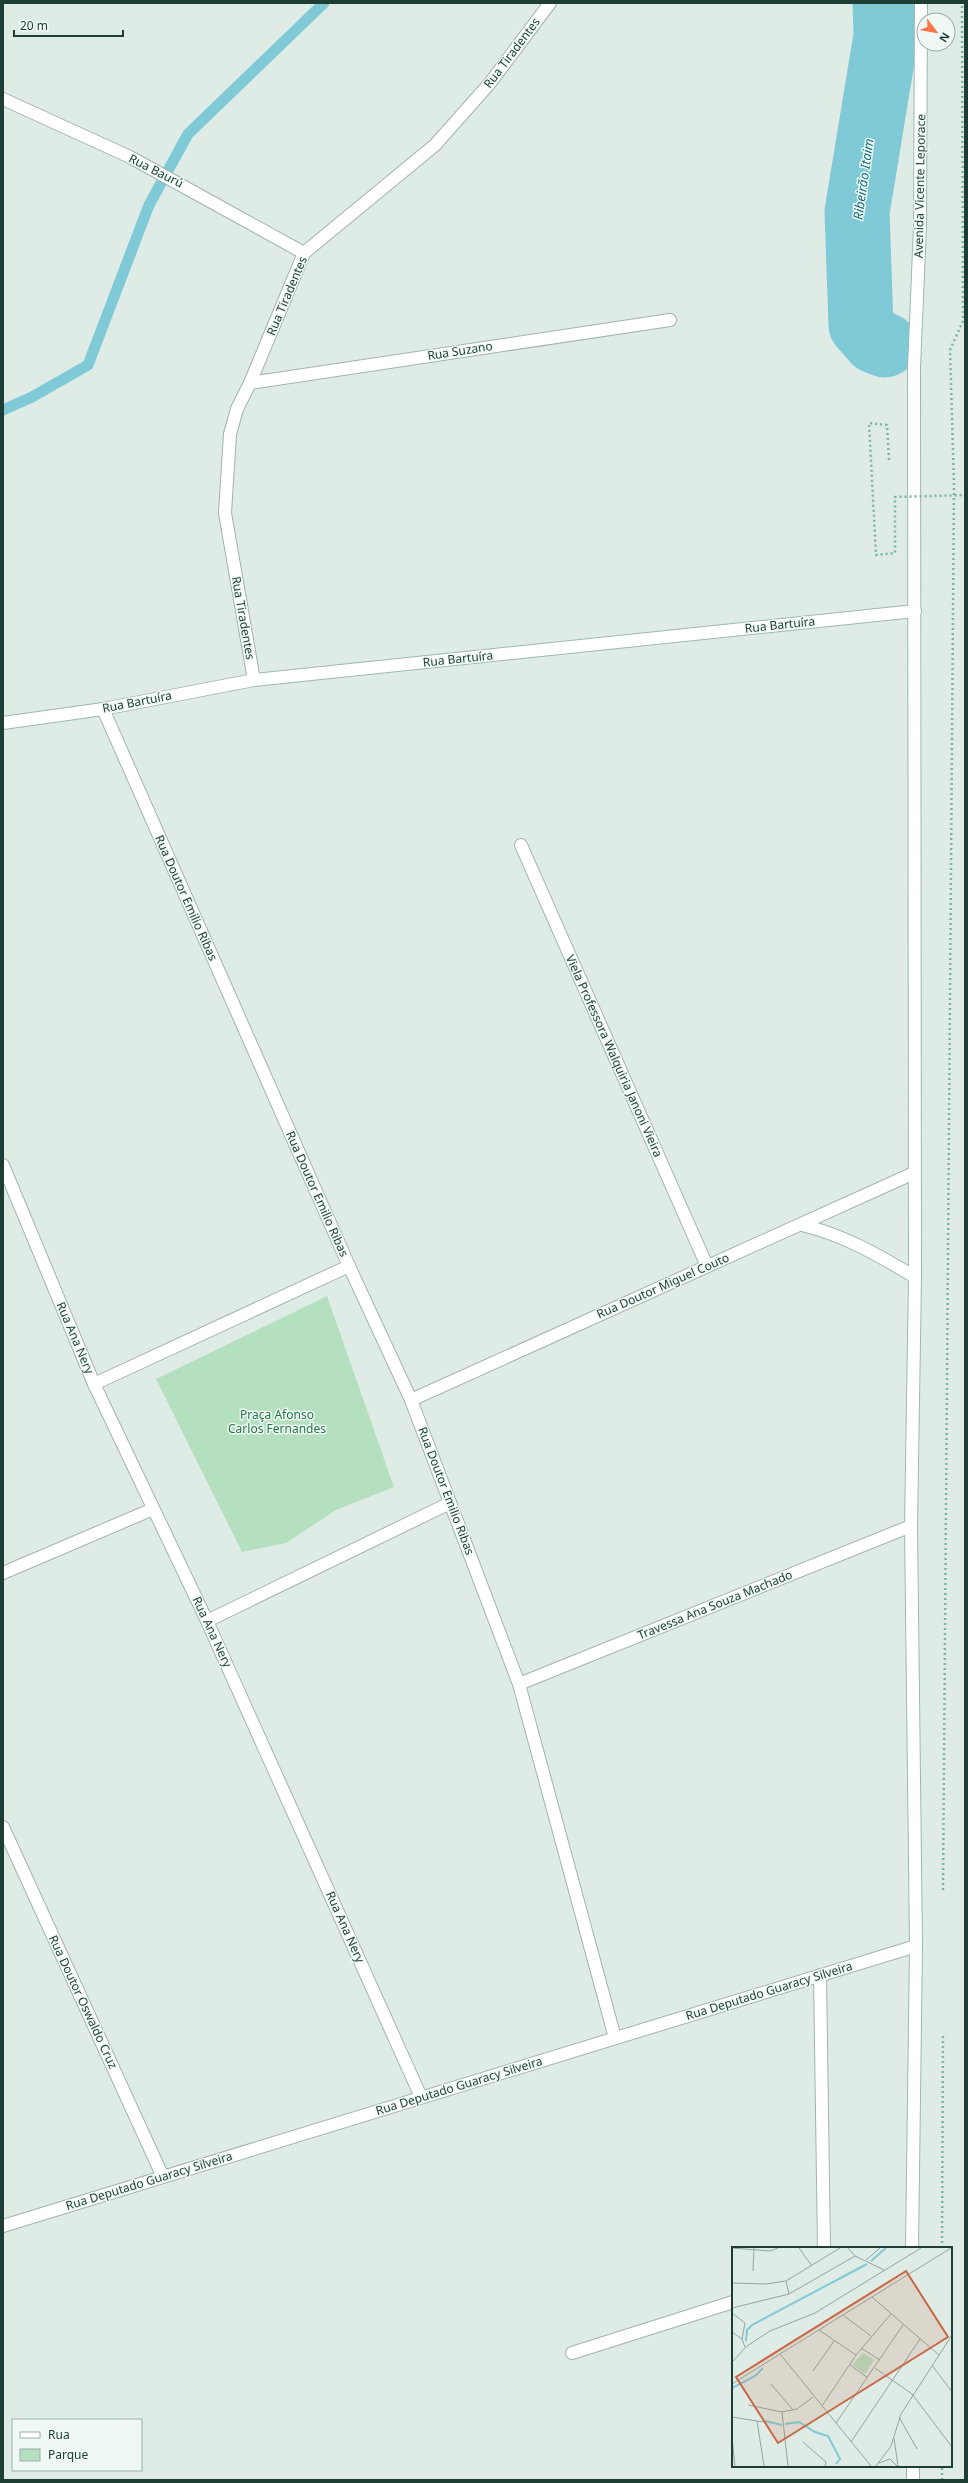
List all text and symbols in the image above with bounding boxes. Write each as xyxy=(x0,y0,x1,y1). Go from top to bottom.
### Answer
scale bar xyxy=(14,12,123,38)
north arrow xyxy=(916,12,956,52)
street label: Rua Tiradentes xyxy=(479,14,544,92)
text: 20 m xyxy=(20,17,48,34)
text: N xyxy=(936,30,954,45)
street label: Avenida Vicente Leporace xyxy=(910,113,929,258)
water label: Ribeirão Itaim xyxy=(848,137,878,221)
street label: Rua Baurú xyxy=(126,150,186,192)
street label: Rua Tiradentes xyxy=(262,253,311,338)
street label: Rua Suzano xyxy=(426,337,494,364)
street label: Rua Tiradentes xyxy=(228,575,259,661)
street label: Rua Bartuíra xyxy=(744,612,816,637)
street label: Rua Bartuíra xyxy=(422,646,494,671)
street label: Rua Bartuíra xyxy=(101,686,173,717)
street label: Rua Doutor Emilio Ribas xyxy=(151,832,222,964)
street label: Viela Professora Walquiria Janoni Vieira xyxy=(562,952,667,1160)
street label: Rua Doutor Emilio Ribas xyxy=(282,1128,353,1260)
street label: Rua Doutor Miguel Couto xyxy=(594,1249,732,1322)
street label: Rua Ana Nery xyxy=(53,1299,99,1377)
park label: Praça Afonso Carlos Fernandes xyxy=(228,1406,326,1437)
street label: Rua Doutor Emilio Ribas xyxy=(414,1424,479,1557)
street label: Travessa Ana Souza Machado xyxy=(635,1566,795,1643)
street label: Rua Ana Nery xyxy=(189,1593,237,1671)
street label: Rua Ana Nery xyxy=(322,1888,369,1966)
street label: Rua Doutor Oswaldo Cruz xyxy=(45,1932,122,2072)
street label: Rua Deputado Guaracy Silveira xyxy=(683,1957,854,2024)
street label: Rua Deputado Guaracy Silveira xyxy=(373,2052,544,2119)
street label: Rua Deputado Guaracy Silveira xyxy=(63,2147,234,2214)
inset map xyxy=(732,2247,952,2467)
legend xyxy=(12,2419,142,2471)
text: Rua xyxy=(48,2426,70,2443)
text: Parque xyxy=(48,2446,89,2463)

